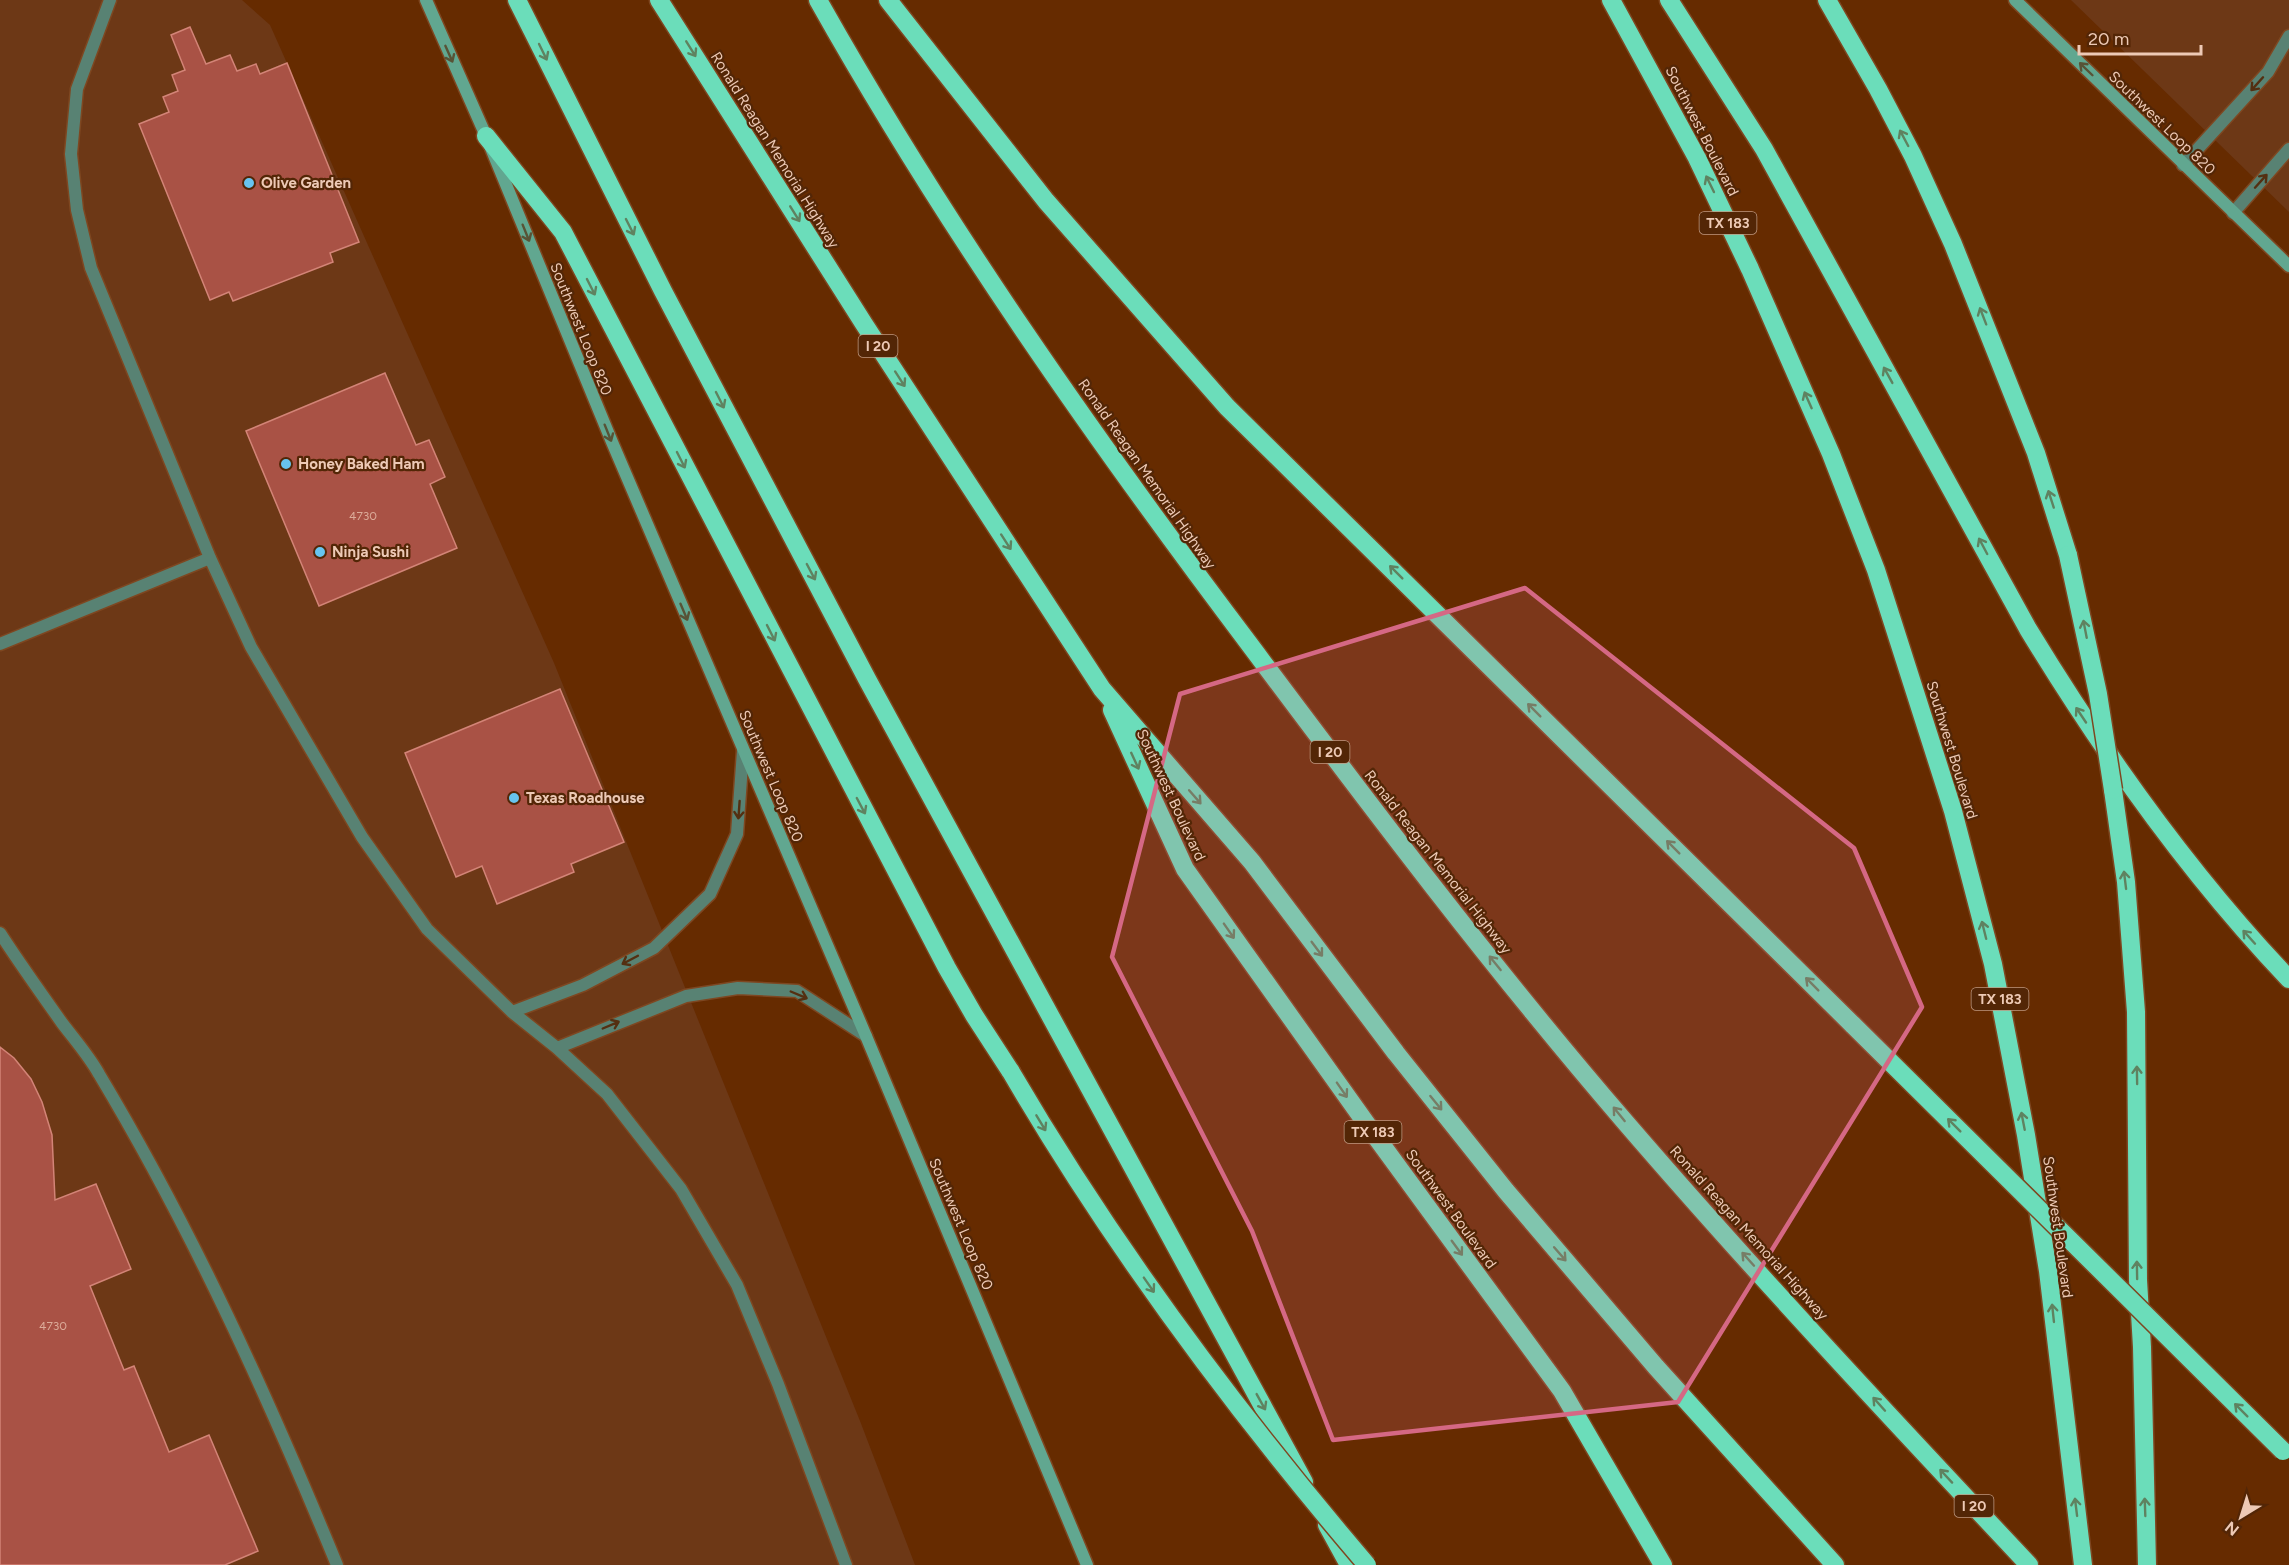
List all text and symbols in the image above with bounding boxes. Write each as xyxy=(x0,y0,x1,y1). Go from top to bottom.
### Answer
scale bar xyxy=(2079,18,2200,56)
text: 20 m xyxy=(2088,28,2129,50)
one-way arrow xyxy=(684,41,697,58)
one-way arrow xyxy=(537,43,549,61)
one-way arrow xyxy=(444,44,455,62)
street label: Ronald Reagan Memorial Highway xyxy=(707,49,843,252)
one-way arrow xyxy=(2078,62,2093,77)
street label: Southwest Boulevard xyxy=(1662,63,1742,199)
street label: Southwest Loop 820 xyxy=(2105,67,2219,179)
one-way arrow xyxy=(2250,77,2264,92)
one-way arrow xyxy=(1898,130,1910,147)
place label: Olive Garden xyxy=(261,174,351,192)
one-way arrow xyxy=(2254,174,2268,189)
marker: Olive Garden xyxy=(242,176,256,190)
one-way arrow xyxy=(1703,176,1715,194)
one-way arrow xyxy=(789,205,801,222)
road number: TX 183 xyxy=(1700,212,1756,234)
one-way arrow xyxy=(625,217,637,235)
one-way arrow xyxy=(521,223,532,242)
street label: Southwest Loop 820 xyxy=(546,260,616,398)
one-way arrow xyxy=(585,278,597,295)
one-way arrow xyxy=(1977,307,1988,326)
road number: I 20 xyxy=(858,335,898,357)
one-way arrow xyxy=(1882,367,1893,385)
one-way arrow xyxy=(893,370,906,387)
street label: Ronald Reagan Memorial Highway xyxy=(1074,375,1220,573)
one-way arrow xyxy=(714,391,726,408)
one-way arrow xyxy=(1802,391,1813,410)
one-way arrow xyxy=(603,423,614,441)
one-way arrow xyxy=(675,451,687,468)
place label: Honey Baked Ham xyxy=(298,455,425,473)
marker: Honey Baked Ham xyxy=(279,457,293,471)
one-way arrow xyxy=(2045,490,2056,509)
house number: 4730 xyxy=(349,509,377,523)
one-way arrow xyxy=(1000,533,1012,550)
one-way arrow xyxy=(1977,537,1988,555)
place label: Ninja Sushi xyxy=(332,543,409,561)
marker: Ninja Sushi xyxy=(313,545,327,559)
one-way arrow xyxy=(805,563,817,580)
one-way arrow xyxy=(1388,565,1403,580)
one-way arrow xyxy=(679,602,690,621)
one-way arrow xyxy=(2079,620,2090,639)
one-way arrow xyxy=(765,624,777,641)
street label: Southwest Boulevard xyxy=(1922,679,1982,821)
one-way arrow xyxy=(1527,702,1542,717)
one-way arrow xyxy=(2074,706,2087,723)
street label: Southwest Loop 820 xyxy=(735,707,807,845)
street label: Southwest Boulevard xyxy=(1133,726,1209,864)
road number: I 20 xyxy=(1310,741,1350,763)
one-way arrow xyxy=(1130,752,1142,770)
street label: Ronald Reagan Memorial Highway xyxy=(1361,767,1515,957)
place label: Texas Roadhouse xyxy=(526,789,645,807)
one-way arrow xyxy=(1188,789,1202,804)
marker: Texas Roadhouse xyxy=(507,791,521,805)
one-way arrow xyxy=(855,797,867,814)
one-way arrow xyxy=(733,799,744,819)
one-way arrow xyxy=(1666,839,1680,854)
one-way arrow xyxy=(2120,871,2131,891)
one-way arrow xyxy=(1977,920,1989,939)
one-way arrow xyxy=(1223,923,1235,939)
one-way arrow xyxy=(2242,929,2256,944)
one-way arrow xyxy=(1311,940,1323,956)
one-way arrow xyxy=(622,954,639,966)
one-way arrow xyxy=(1489,955,1502,971)
one-way arrow xyxy=(1804,977,1819,991)
road number: TX 183 xyxy=(1972,988,2028,1010)
one-way arrow xyxy=(790,990,808,1001)
one-way arrow xyxy=(602,1019,620,1030)
one-way arrow xyxy=(2131,1065,2143,1085)
one-way arrow xyxy=(1336,1081,1348,1098)
one-way arrow xyxy=(1429,1095,1442,1111)
one-way arrow xyxy=(1612,1106,1625,1122)
one-way arrow xyxy=(2017,1111,2028,1131)
one-way arrow xyxy=(1035,1114,1047,1131)
one-way arrow xyxy=(1946,1117,1961,1132)
road number: TX 183 xyxy=(1344,1121,1402,1143)
street label: Ronald Reagan Memorial Highway xyxy=(1666,1142,1832,1324)
street label: Southwest Boulevard xyxy=(1402,1146,1500,1272)
street label: Southwest Loop 820 xyxy=(925,1155,997,1293)
street label: Southwest Boulevard xyxy=(2039,1155,2077,1299)
one-way arrow xyxy=(1451,1239,1463,1255)
one-way arrow xyxy=(1553,1246,1567,1261)
one-way arrow xyxy=(1741,1252,1755,1267)
one-way arrow xyxy=(2132,1260,2143,1280)
one-way arrow xyxy=(1143,1276,1155,1293)
one-way arrow xyxy=(2047,1304,2058,1324)
house number: 4730 xyxy=(39,1319,67,1333)
one-way arrow xyxy=(1255,1393,1267,1410)
one-way arrow xyxy=(1872,1397,1886,1412)
one-way arrow xyxy=(2234,1402,2249,1417)
one-way arrow xyxy=(1939,1469,1953,1484)
north arrow xyxy=(2211,1487,2271,1547)
road number: I 20 xyxy=(1954,1495,1994,1517)
one-way arrow xyxy=(2070,1497,2081,1517)
one-way arrow xyxy=(2140,1497,2151,1517)
text: N xyxy=(2221,1517,2243,1540)

